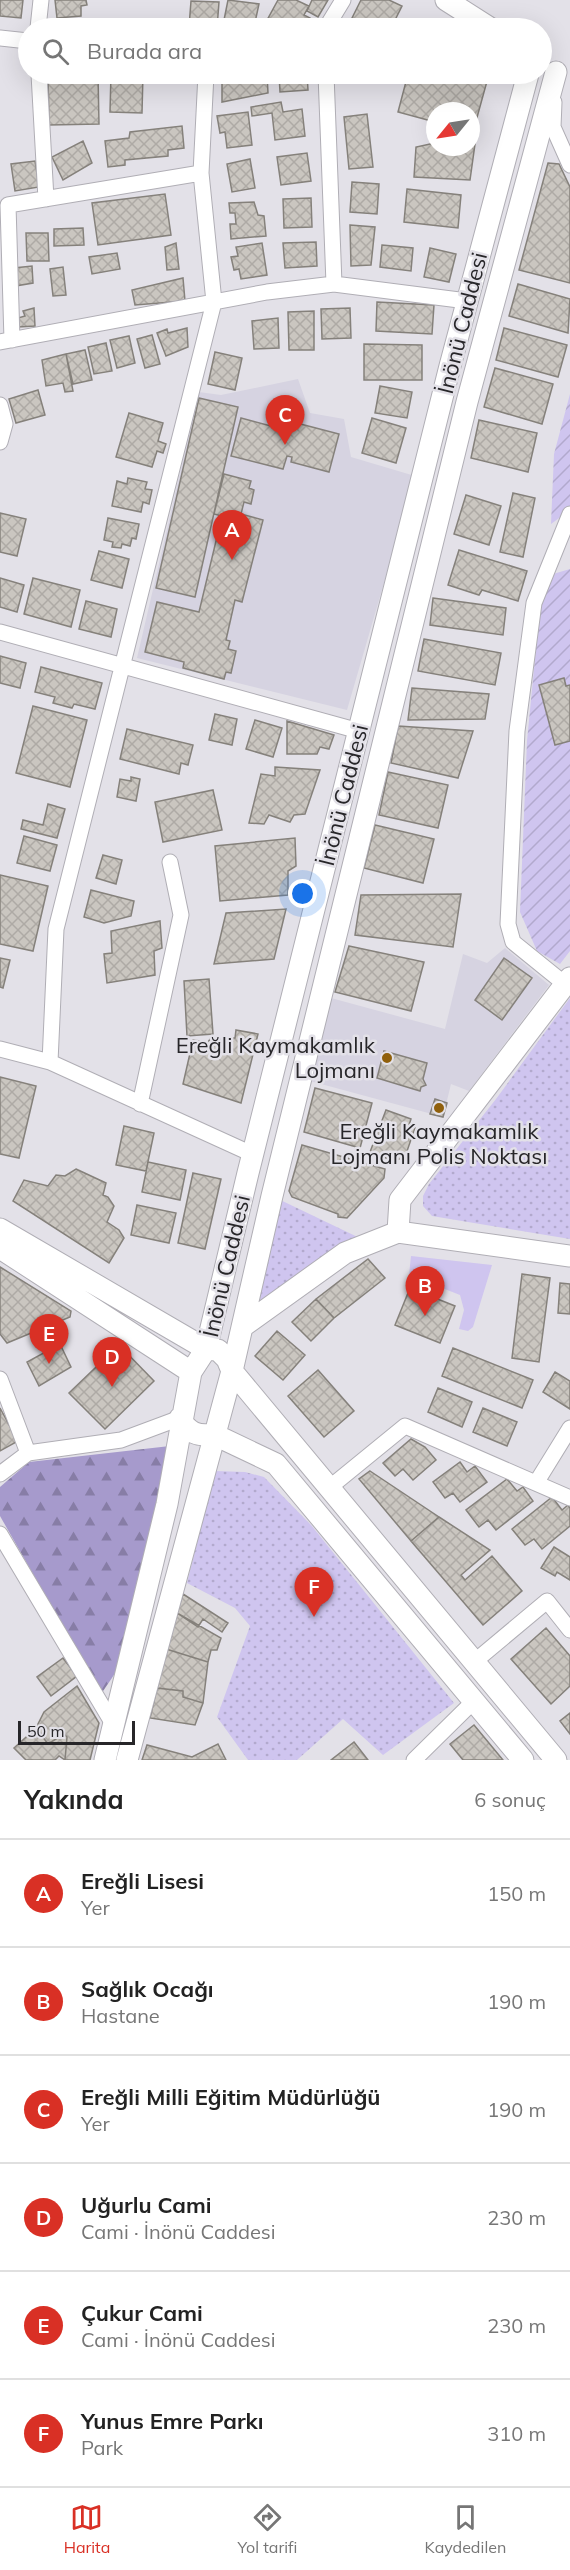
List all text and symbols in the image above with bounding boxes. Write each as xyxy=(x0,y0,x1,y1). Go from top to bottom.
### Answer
search box xyxy=(18,18,552,84)
icon: search xyxy=(39,35,72,68)
text: Burada ara xyxy=(87,37,202,65)
north arrow xyxy=(426,102,480,156)
street label: İnönü Caddesi xyxy=(431,249,493,397)
pin: C xyxy=(266,396,304,445)
pin: A xyxy=(212,510,252,560)
street label: İnönü Caddesi xyxy=(312,721,374,869)
your location xyxy=(288,879,317,908)
place label: Ereğli Kaymakamlık Lojmanı xyxy=(176,1031,376,1084)
marker: Ereğli Kaymakamlık Lojmanı xyxy=(380,1051,394,1065)
marker: Ereğli Kaymakamlık Lojmanı Polis Noktası xyxy=(432,1101,446,1115)
place label: Ereğli Kaymakamlık Lojmanı Polis Noktası xyxy=(331,1117,547,1170)
street label: İnönü Caddesi xyxy=(196,1192,256,1340)
pin: B xyxy=(406,1266,444,1316)
pin: E xyxy=(29,1314,68,1364)
pin: D xyxy=(92,1338,132,1387)
pin: F xyxy=(294,1568,334,1617)
scale bar xyxy=(18,1718,135,1746)
text: 50 m xyxy=(27,1721,64,1741)
text: Yakında xyxy=(24,1783,124,1816)
text: 6 sonuç xyxy=(474,1787,546,1812)
text: Ereğli Lisesi xyxy=(81,1867,204,1895)
text: A xyxy=(36,1881,51,1906)
text: 150 m xyxy=(487,1881,546,1906)
text: Yer xyxy=(81,1895,110,1920)
text: Sağlık Ocağı xyxy=(81,1975,214,2003)
text: B xyxy=(37,1989,50,2014)
text: 190 m xyxy=(487,1989,546,2014)
text: Hastane xyxy=(81,2003,160,2028)
text: Ereğli Milli Eğitim Müdürlüğü xyxy=(81,2083,380,2111)
text: C xyxy=(37,2097,50,2122)
text: 190 m xyxy=(487,2097,546,2122)
text: Yer xyxy=(81,2111,110,2136)
text: Uğurlu Cami xyxy=(81,2191,211,2219)
text: D xyxy=(36,2205,51,2230)
text: 230 m xyxy=(487,2205,546,2230)
text: Cami · İnönü Caddesi xyxy=(81,2219,275,2244)
text: Çukur Cami xyxy=(81,2299,203,2327)
text: E xyxy=(38,2313,49,2338)
text: 230 m xyxy=(487,2313,546,2338)
text: Cami · İnönü Caddesi xyxy=(81,2327,275,2352)
text: Yunus Emre Parkı xyxy=(81,2407,263,2435)
text: F xyxy=(38,2421,49,2446)
text: 310 m xyxy=(487,2421,546,2446)
text: Park xyxy=(81,2435,123,2460)
tab: Harita xyxy=(64,2501,110,2557)
tab: Yol tarifi xyxy=(238,2501,297,2557)
tab: Kaydedilen xyxy=(425,2501,506,2557)

